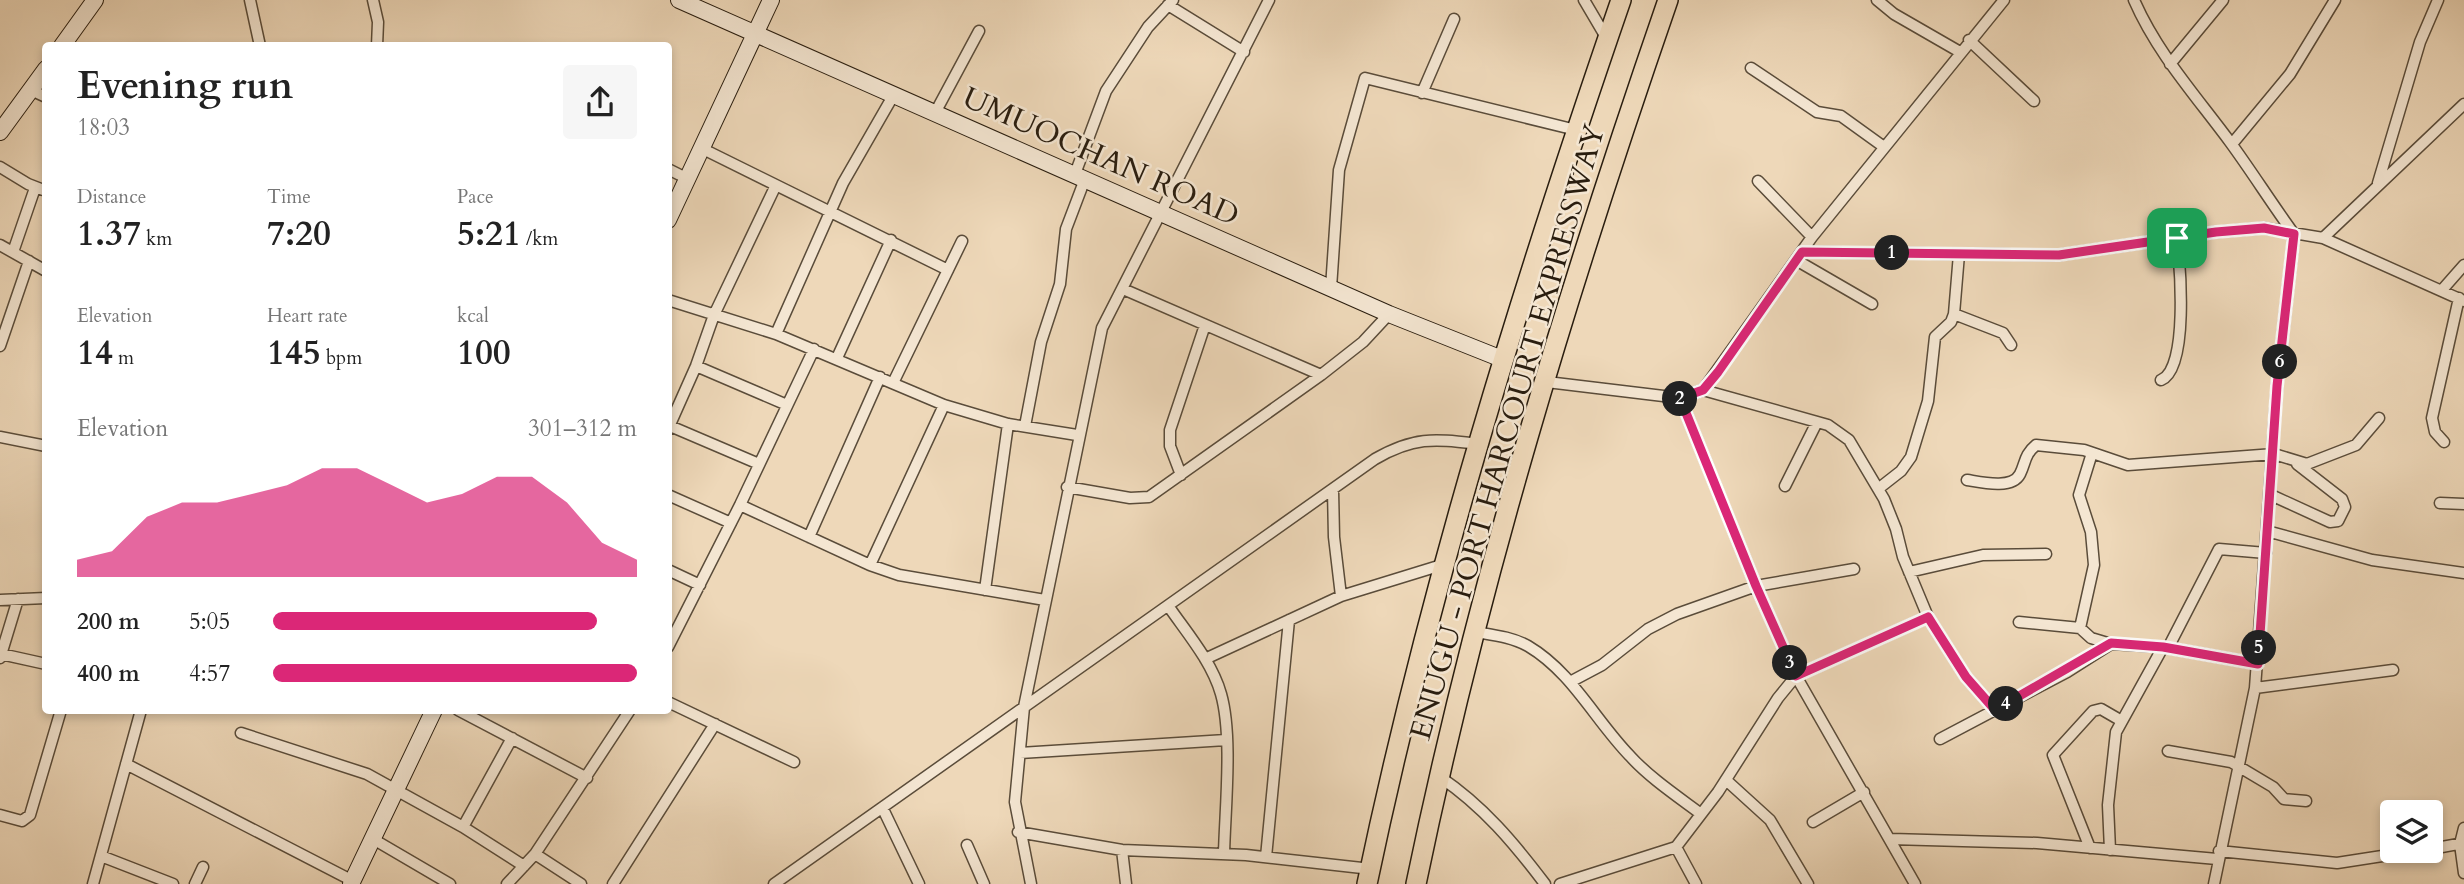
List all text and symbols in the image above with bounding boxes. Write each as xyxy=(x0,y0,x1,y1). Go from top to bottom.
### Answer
text: Evening run xyxy=(77,60,293,112)
button: share xyxy=(563,65,637,139)
street label: UMUOCHAN ROAD xyxy=(956,77,1246,236)
text: 18:03 xyxy=(77,112,130,143)
street label: ENUGU - PORT HARCOURT EXPRESSWAY xyxy=(1400,119,1615,745)
text: Distance xyxy=(77,184,146,210)
text: Time xyxy=(267,184,311,210)
text: Pace xyxy=(457,184,494,210)
pin xyxy=(2147,208,2207,268)
text: 1.37 xyxy=(77,210,141,258)
text: 7:20 xyxy=(267,210,331,258)
text: 5:21 xyxy=(457,210,521,258)
icon: arrive xyxy=(2158,219,2196,257)
text: km xyxy=(141,226,172,252)
text: /km xyxy=(521,226,558,252)
pin: 1 xyxy=(1874,236,1910,270)
text: 1 xyxy=(1887,239,1896,265)
text: Elevation xyxy=(77,303,152,329)
text: Heart rate xyxy=(267,303,348,329)
text: kcal xyxy=(457,303,489,329)
text: 14 xyxy=(77,329,113,377)
text: 145 xyxy=(267,329,321,377)
text: 100 xyxy=(457,329,511,377)
pin: 6 xyxy=(2262,344,2298,380)
text: m xyxy=(113,345,134,371)
text: bpm xyxy=(321,345,362,371)
text: 6 xyxy=(2275,348,2284,374)
pin: 2 xyxy=(1662,382,1698,416)
text: 2 xyxy=(1675,385,1684,411)
text: Elevation xyxy=(77,413,168,444)
text: 301–312 m xyxy=(528,413,637,444)
text: 200 m xyxy=(77,606,140,637)
text: 5:05 xyxy=(189,606,230,637)
pin: 5 xyxy=(2242,630,2276,666)
text: 5 xyxy=(2254,634,2263,660)
pin: 3 xyxy=(1772,646,1808,680)
text: 3 xyxy=(1785,649,1794,675)
text: 400 m xyxy=(77,658,140,689)
text: 4:57 xyxy=(189,658,230,689)
pin: 4 xyxy=(1988,686,2024,722)
text: 4 xyxy=(2001,690,2010,716)
map controls xyxy=(2380,800,2443,863)
button: layers xyxy=(2380,800,2443,863)

